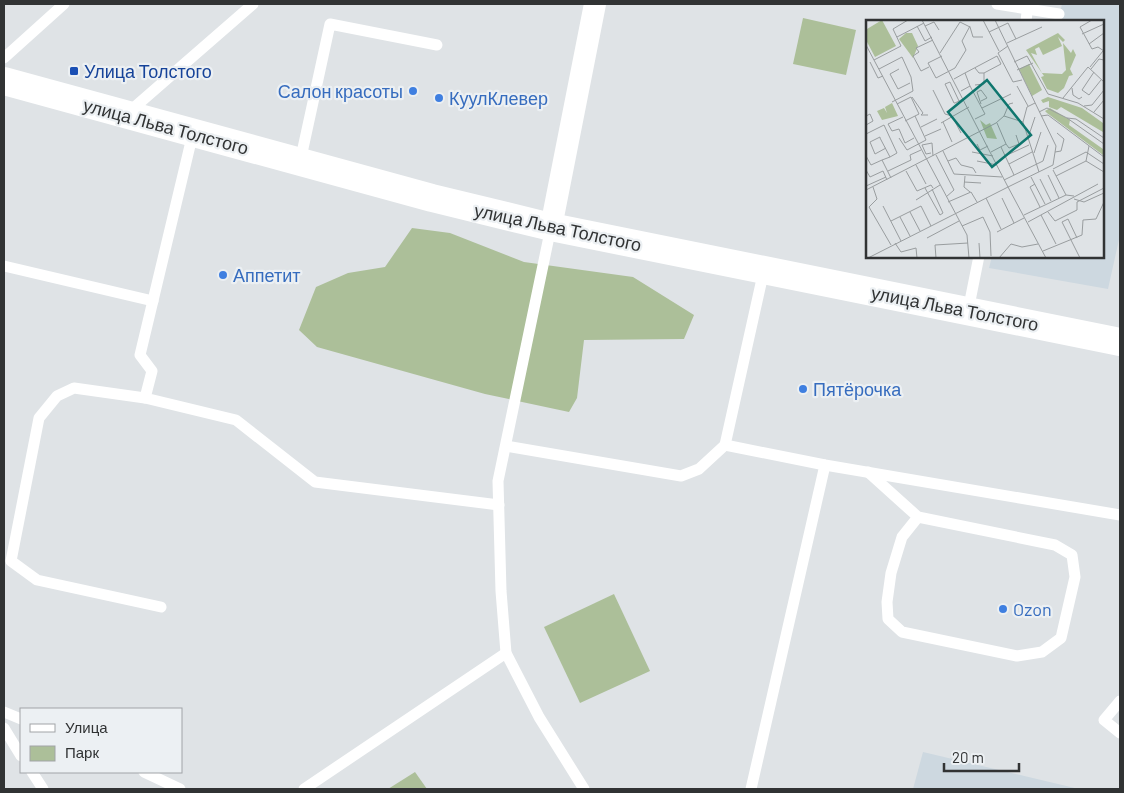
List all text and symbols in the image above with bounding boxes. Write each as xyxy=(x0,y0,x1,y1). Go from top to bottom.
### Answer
inset map xyxy=(866,20,1104,258)
place label: Улица Толстого xyxy=(84,60,212,82)
marker: Улица Толстого xyxy=(68,65,80,77)
place label: Салон красоты xyxy=(278,80,403,102)
marker: Салон красоты xyxy=(407,85,419,97)
place label: КуулКлевер xyxy=(449,87,548,109)
marker: КуулКлевер xyxy=(433,92,445,104)
street label: улица Льва Толстого xyxy=(81,93,251,159)
street label: улица Льва Толстого xyxy=(472,199,644,255)
place label: Аппетит xyxy=(233,264,300,286)
marker: Аппетит xyxy=(217,269,229,281)
street label: улица Льва Толстого xyxy=(869,281,1041,335)
place label: Пятёрочка xyxy=(813,378,902,400)
marker: Пятёрочка xyxy=(797,383,809,395)
place label: Ozon xyxy=(1013,598,1052,620)
marker: Ozon xyxy=(997,603,1009,615)
legend xyxy=(20,708,182,773)
text: Улица xyxy=(65,718,108,736)
scale bar xyxy=(944,740,1019,772)
text: Парк xyxy=(65,743,99,761)
text: 20 m xyxy=(952,748,984,766)

